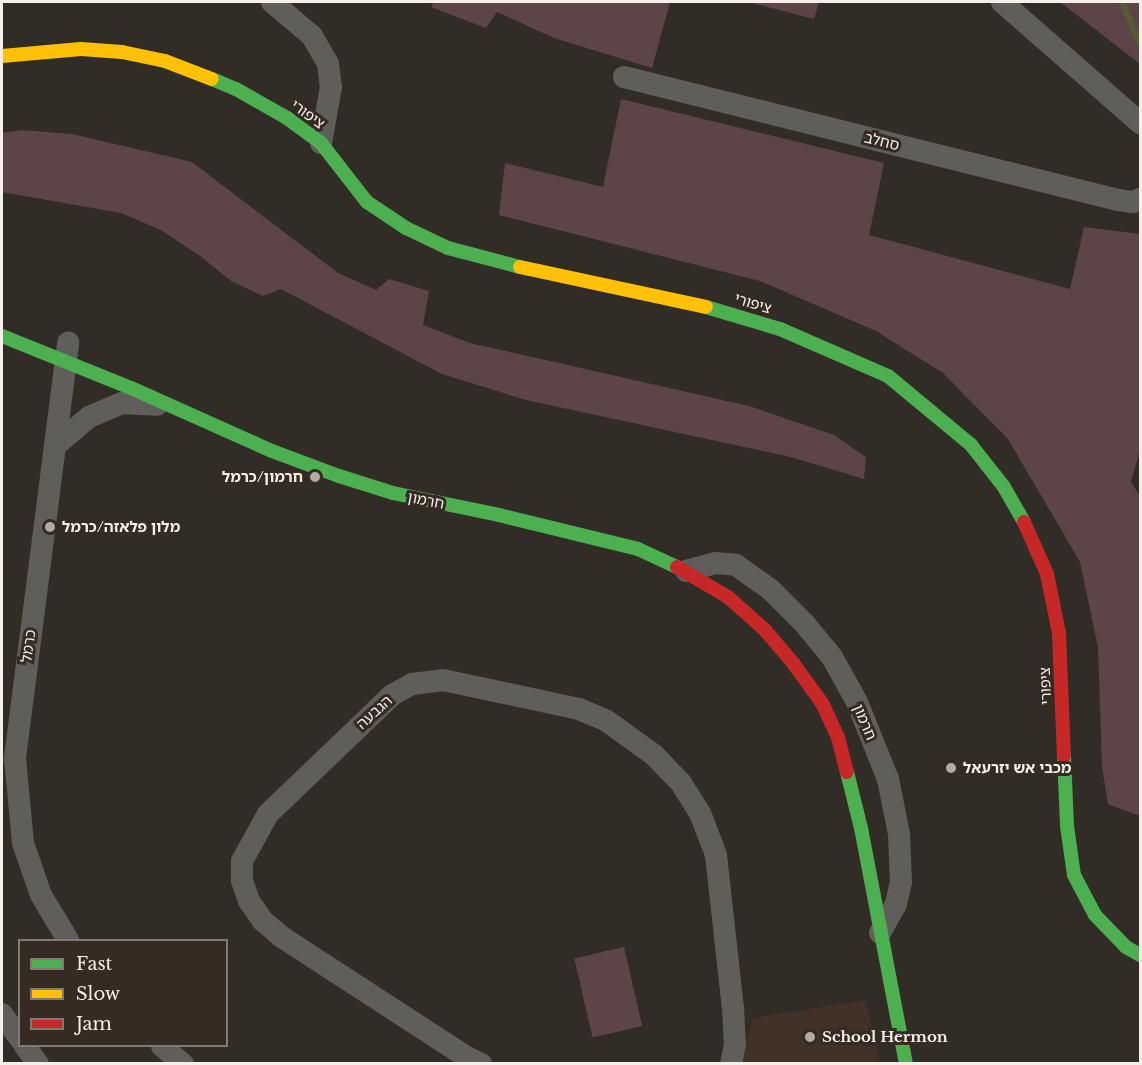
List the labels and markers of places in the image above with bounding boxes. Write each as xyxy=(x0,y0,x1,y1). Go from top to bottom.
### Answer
place label: חרמון/כרמל xyxy=(222,468,303,486)
marker: חרמון/כרמל xyxy=(308,470,322,484)
place label: מלון פלאזה/כרמל xyxy=(62,518,180,536)
marker: מלון פלאזה/כרמל xyxy=(43,520,57,534)
place label: מכבי אש יזרעאל xyxy=(963,759,1071,777)
marker: מכבי אש יזרעאל xyxy=(944,761,958,775)
place label: School Hermon xyxy=(822,1028,948,1046)
marker: School Hermon xyxy=(803,1030,817,1044)

